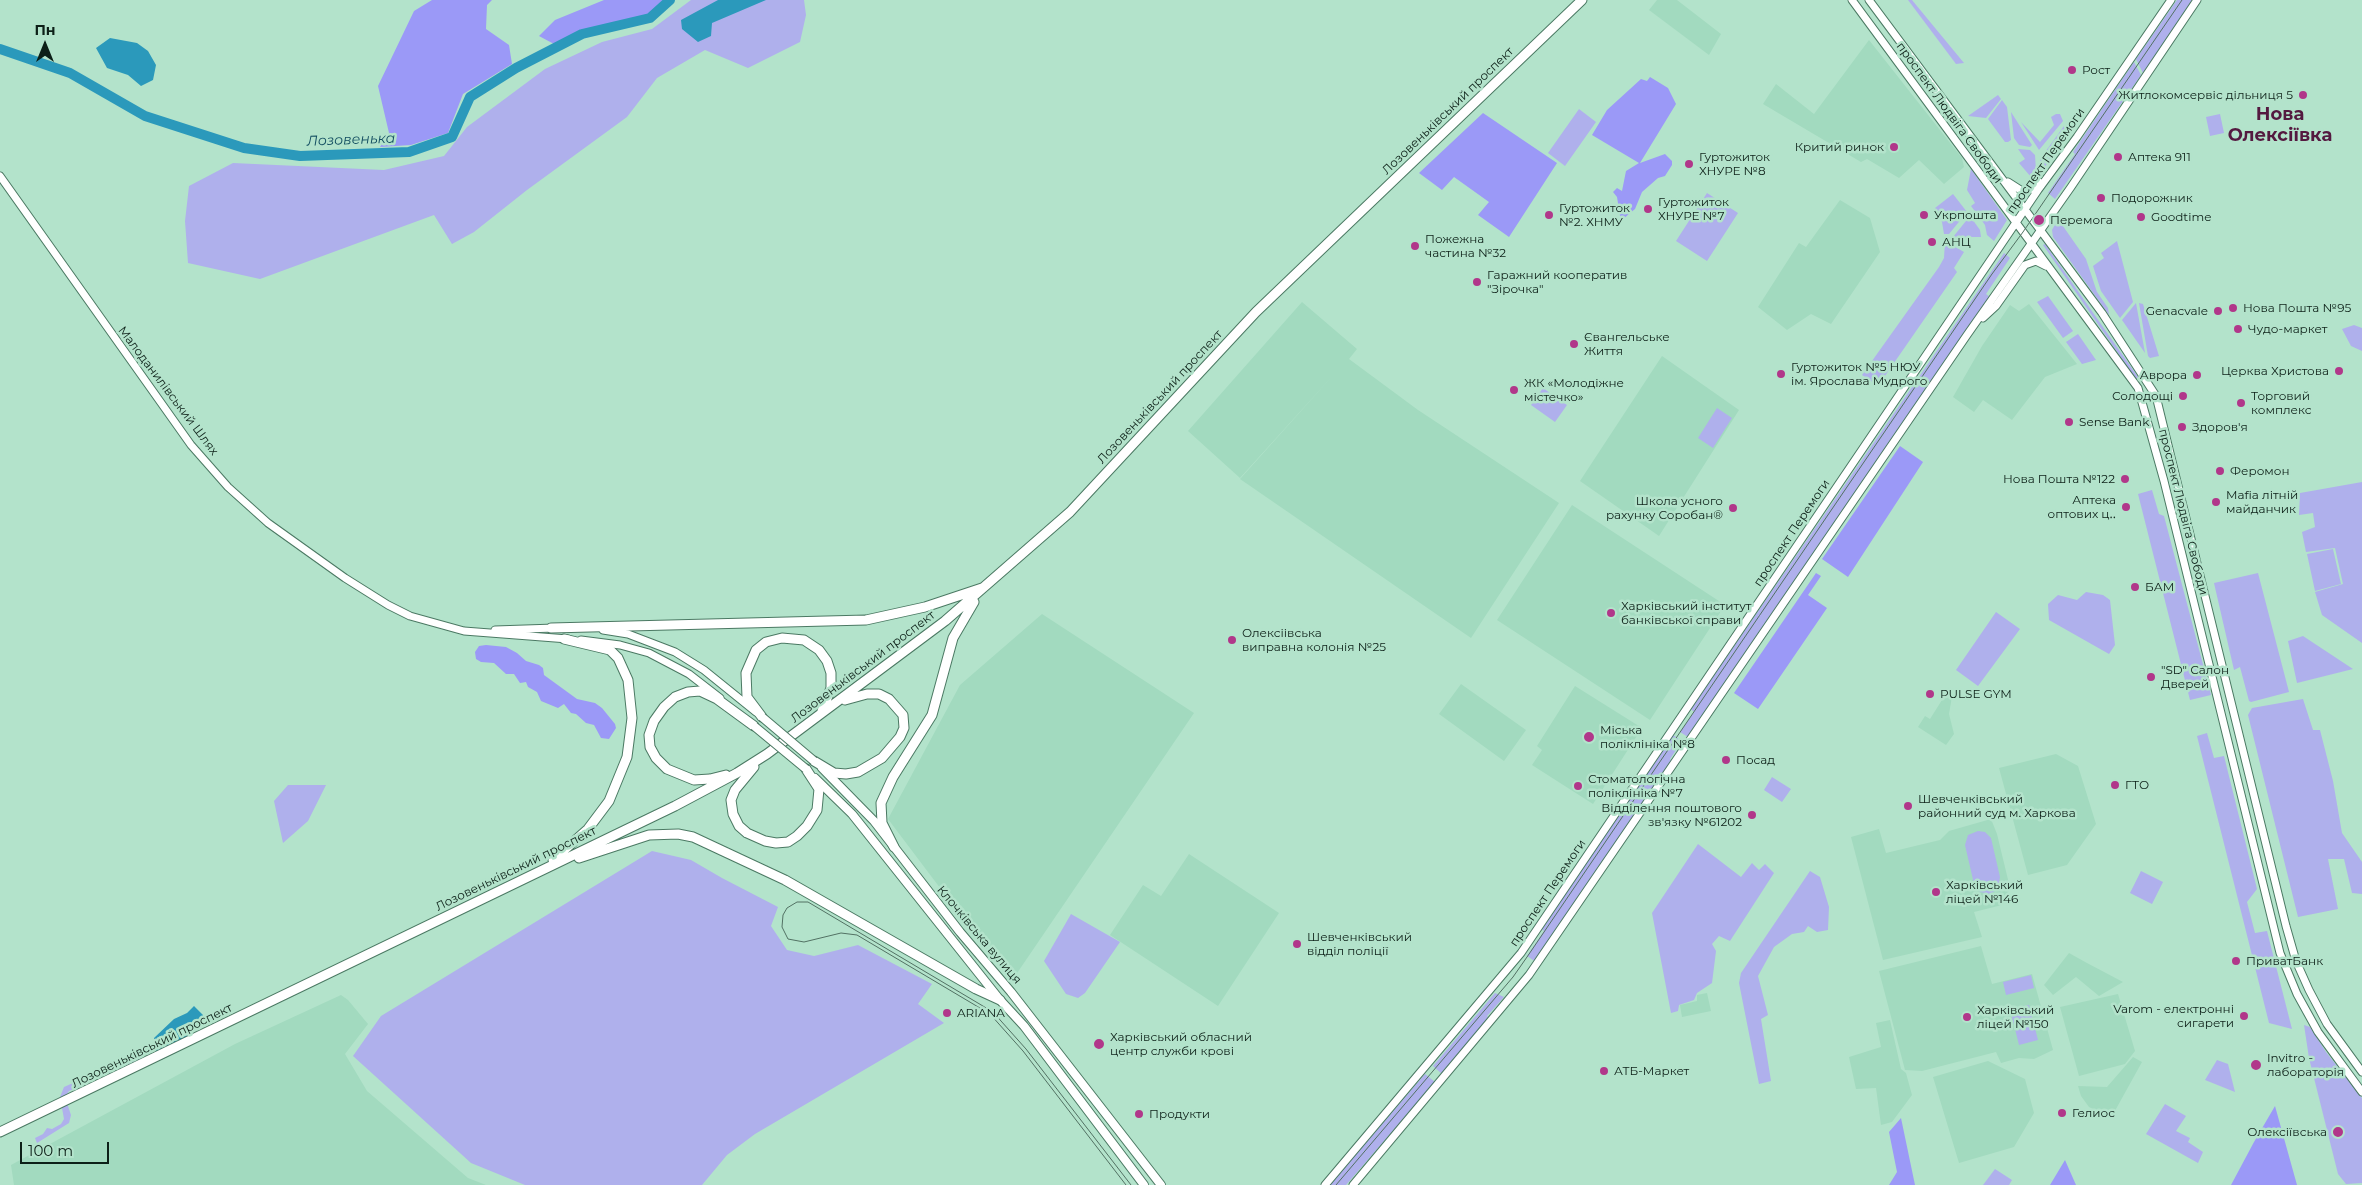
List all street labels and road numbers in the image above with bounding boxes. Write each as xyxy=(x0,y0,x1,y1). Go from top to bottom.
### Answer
street label: проспект Людвіга Свободи xyxy=(1893,40,2005,186)
street label: Лозовеньківський проспект xyxy=(1379,44,1517,178)
street label: проспект Перемоги xyxy=(2004,105,2088,217)
street label: Малоданилівський Шлях xyxy=(115,324,221,458)
street label: Лозовеньківський проспект xyxy=(1094,327,1226,467)
street label: проспект Людвіга Свободи xyxy=(2155,427,2211,597)
street label: проспект Перемоги xyxy=(1751,477,1833,589)
street label: Лозовеньківський проспект xyxy=(788,608,938,726)
street label: Лозовеньківський проспект xyxy=(433,824,599,914)
street label: проспект Перемоги xyxy=(1507,837,1589,949)
street label: Клочківська вулиця xyxy=(934,883,1024,987)
street label: Лозовеньківський проспект xyxy=(69,1001,235,1091)

